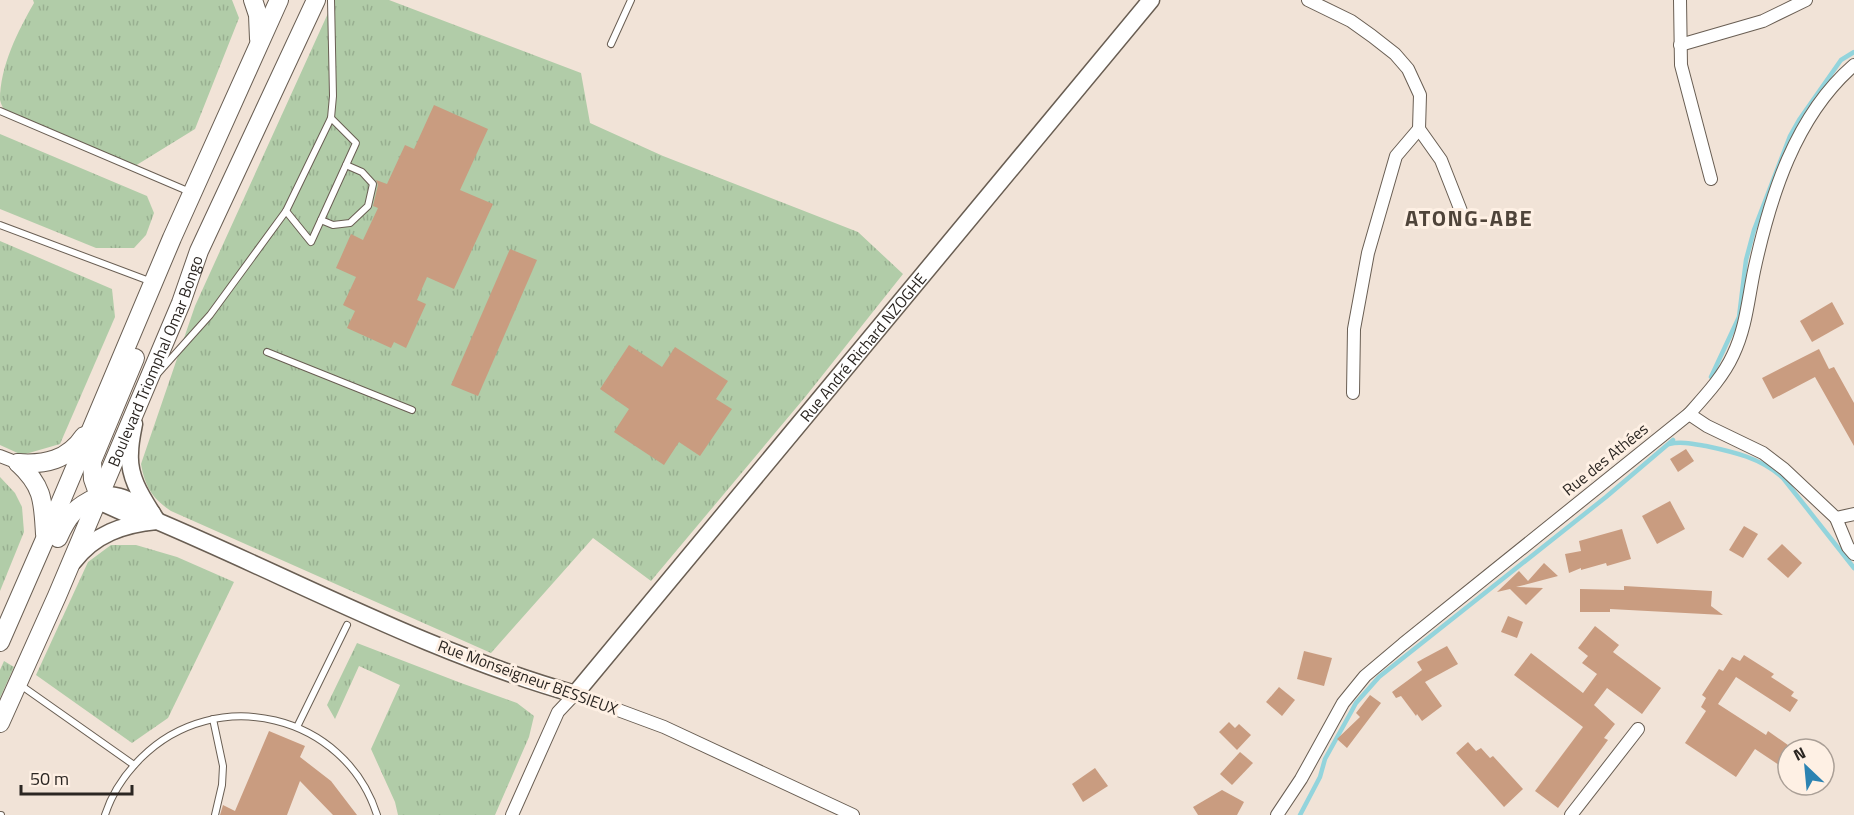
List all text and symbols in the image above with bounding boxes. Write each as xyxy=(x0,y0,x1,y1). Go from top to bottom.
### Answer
district label: ATONG-ABE xyxy=(1405,201,1533,235)
street label: Boulevard Triomphal Omar Bongo xyxy=(101,252,209,470)
street label: Rue André Richard NZOGHE xyxy=(794,267,932,427)
street label: Rue des Athées xyxy=(1557,417,1653,501)
street label: Rue Monseigneur BESSIEUX xyxy=(435,633,621,721)
north arrow xyxy=(1776,737,1836,797)
text: N xyxy=(1789,740,1810,767)
scale bar xyxy=(21,758,132,796)
text: 50 m xyxy=(30,765,69,792)

